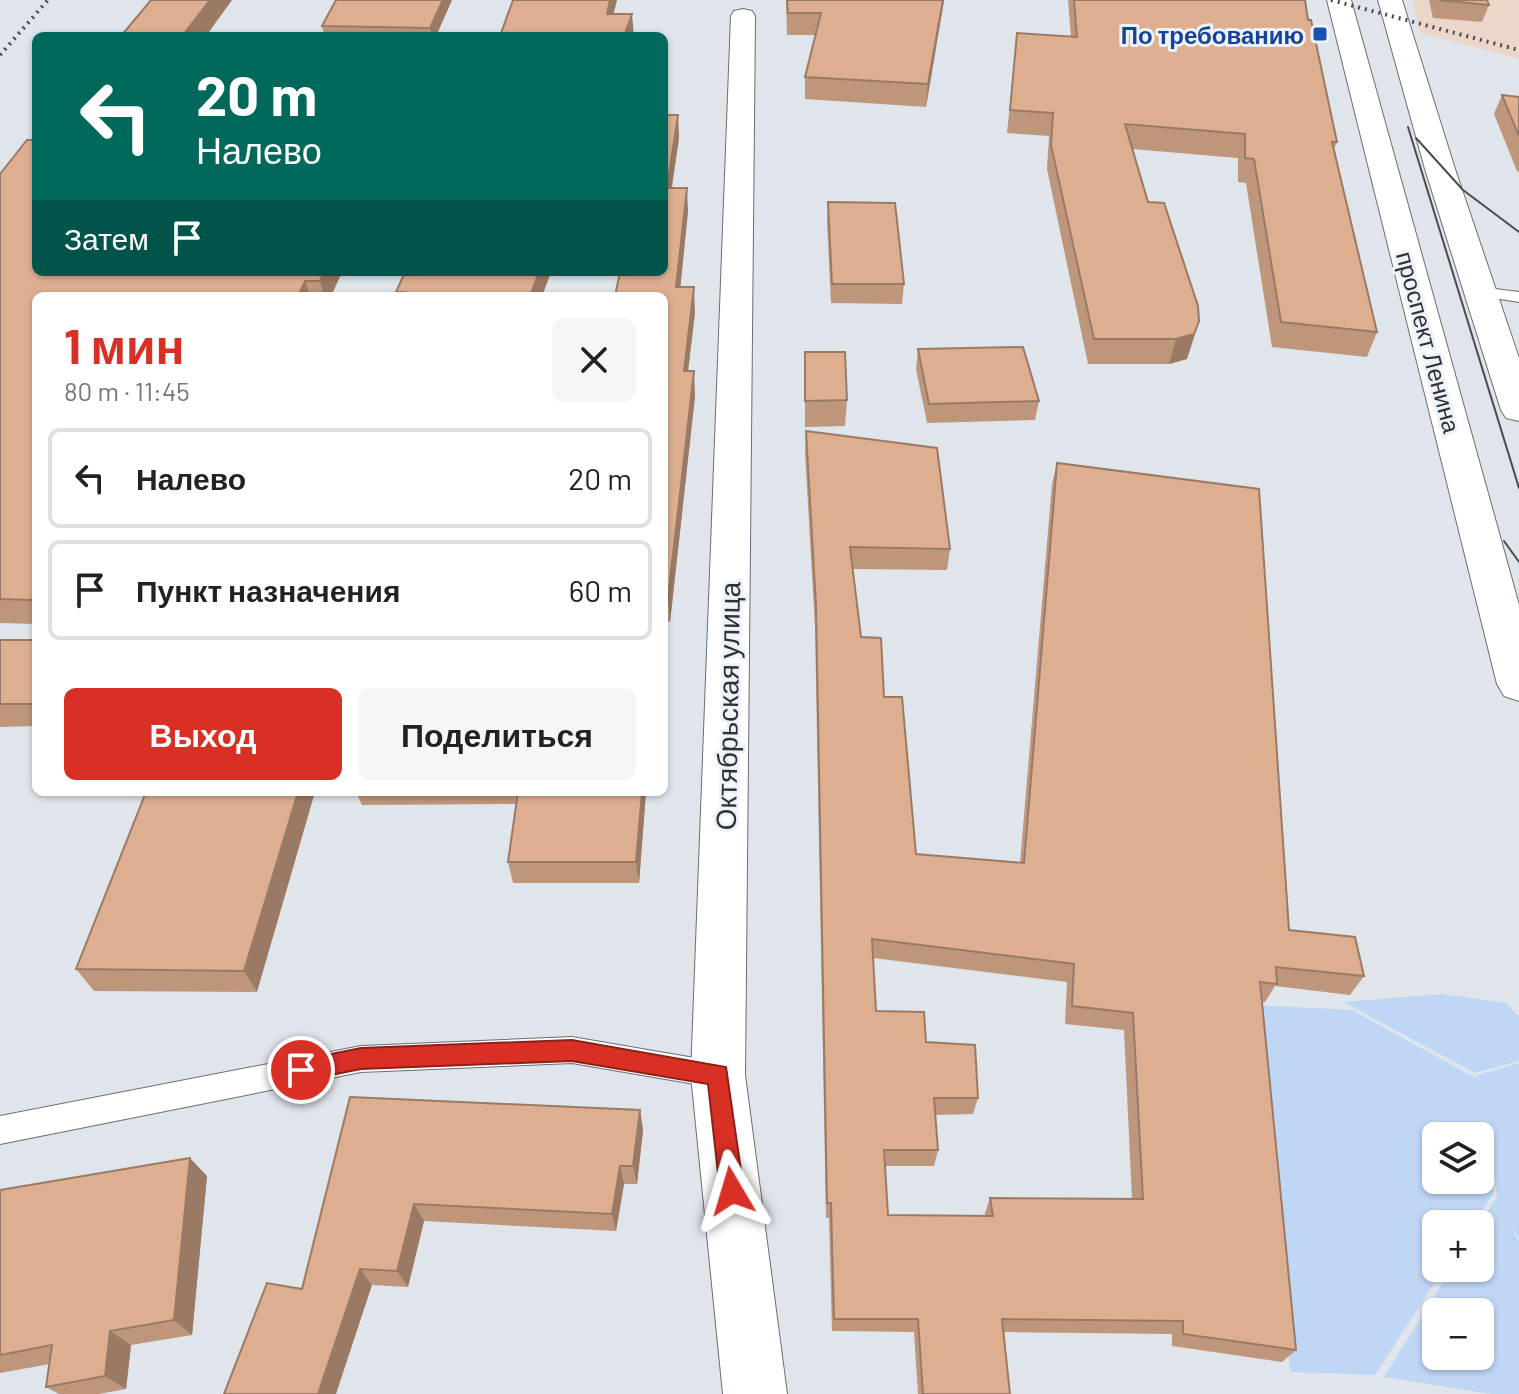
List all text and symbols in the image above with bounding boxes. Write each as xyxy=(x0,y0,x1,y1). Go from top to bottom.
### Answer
place label: По требованию xyxy=(1121,20,1304,49)
marker: По требованию xyxy=(1311,25,1329,43)
text: 20 m xyxy=(196,60,317,127)
icon: left xyxy=(64,64,168,168)
text: Налево xyxy=(196,128,322,171)
icon: arrive xyxy=(165,216,209,260)
text: Затем xyxy=(64,220,149,256)
street label: проспект Ленина xyxy=(1391,248,1467,437)
text: 1 мин xyxy=(64,316,185,374)
button: close xyxy=(552,318,636,402)
text: 80 m · 11:45 xyxy=(64,375,190,406)
icon: left xyxy=(68,456,112,500)
text: Налево xyxy=(136,460,246,496)
text: 20 m xyxy=(568,460,632,496)
icon: arrive xyxy=(68,568,112,612)
text: Пункт назначения xyxy=(136,572,400,608)
text: 60 m xyxy=(569,572,632,608)
street label: Октябрьская улица xyxy=(708,581,746,831)
button: Выход xyxy=(64,688,342,780)
button: Поделиться xyxy=(358,688,636,780)
pin xyxy=(267,1036,335,1104)
icon: arrive xyxy=(279,1048,323,1092)
map controls xyxy=(1422,1122,1494,1370)
button: layers xyxy=(1422,1122,1494,1194)
position arrow xyxy=(690,1149,774,1233)
button: + xyxy=(1422,1210,1494,1282)
button: − xyxy=(1422,1298,1494,1370)

